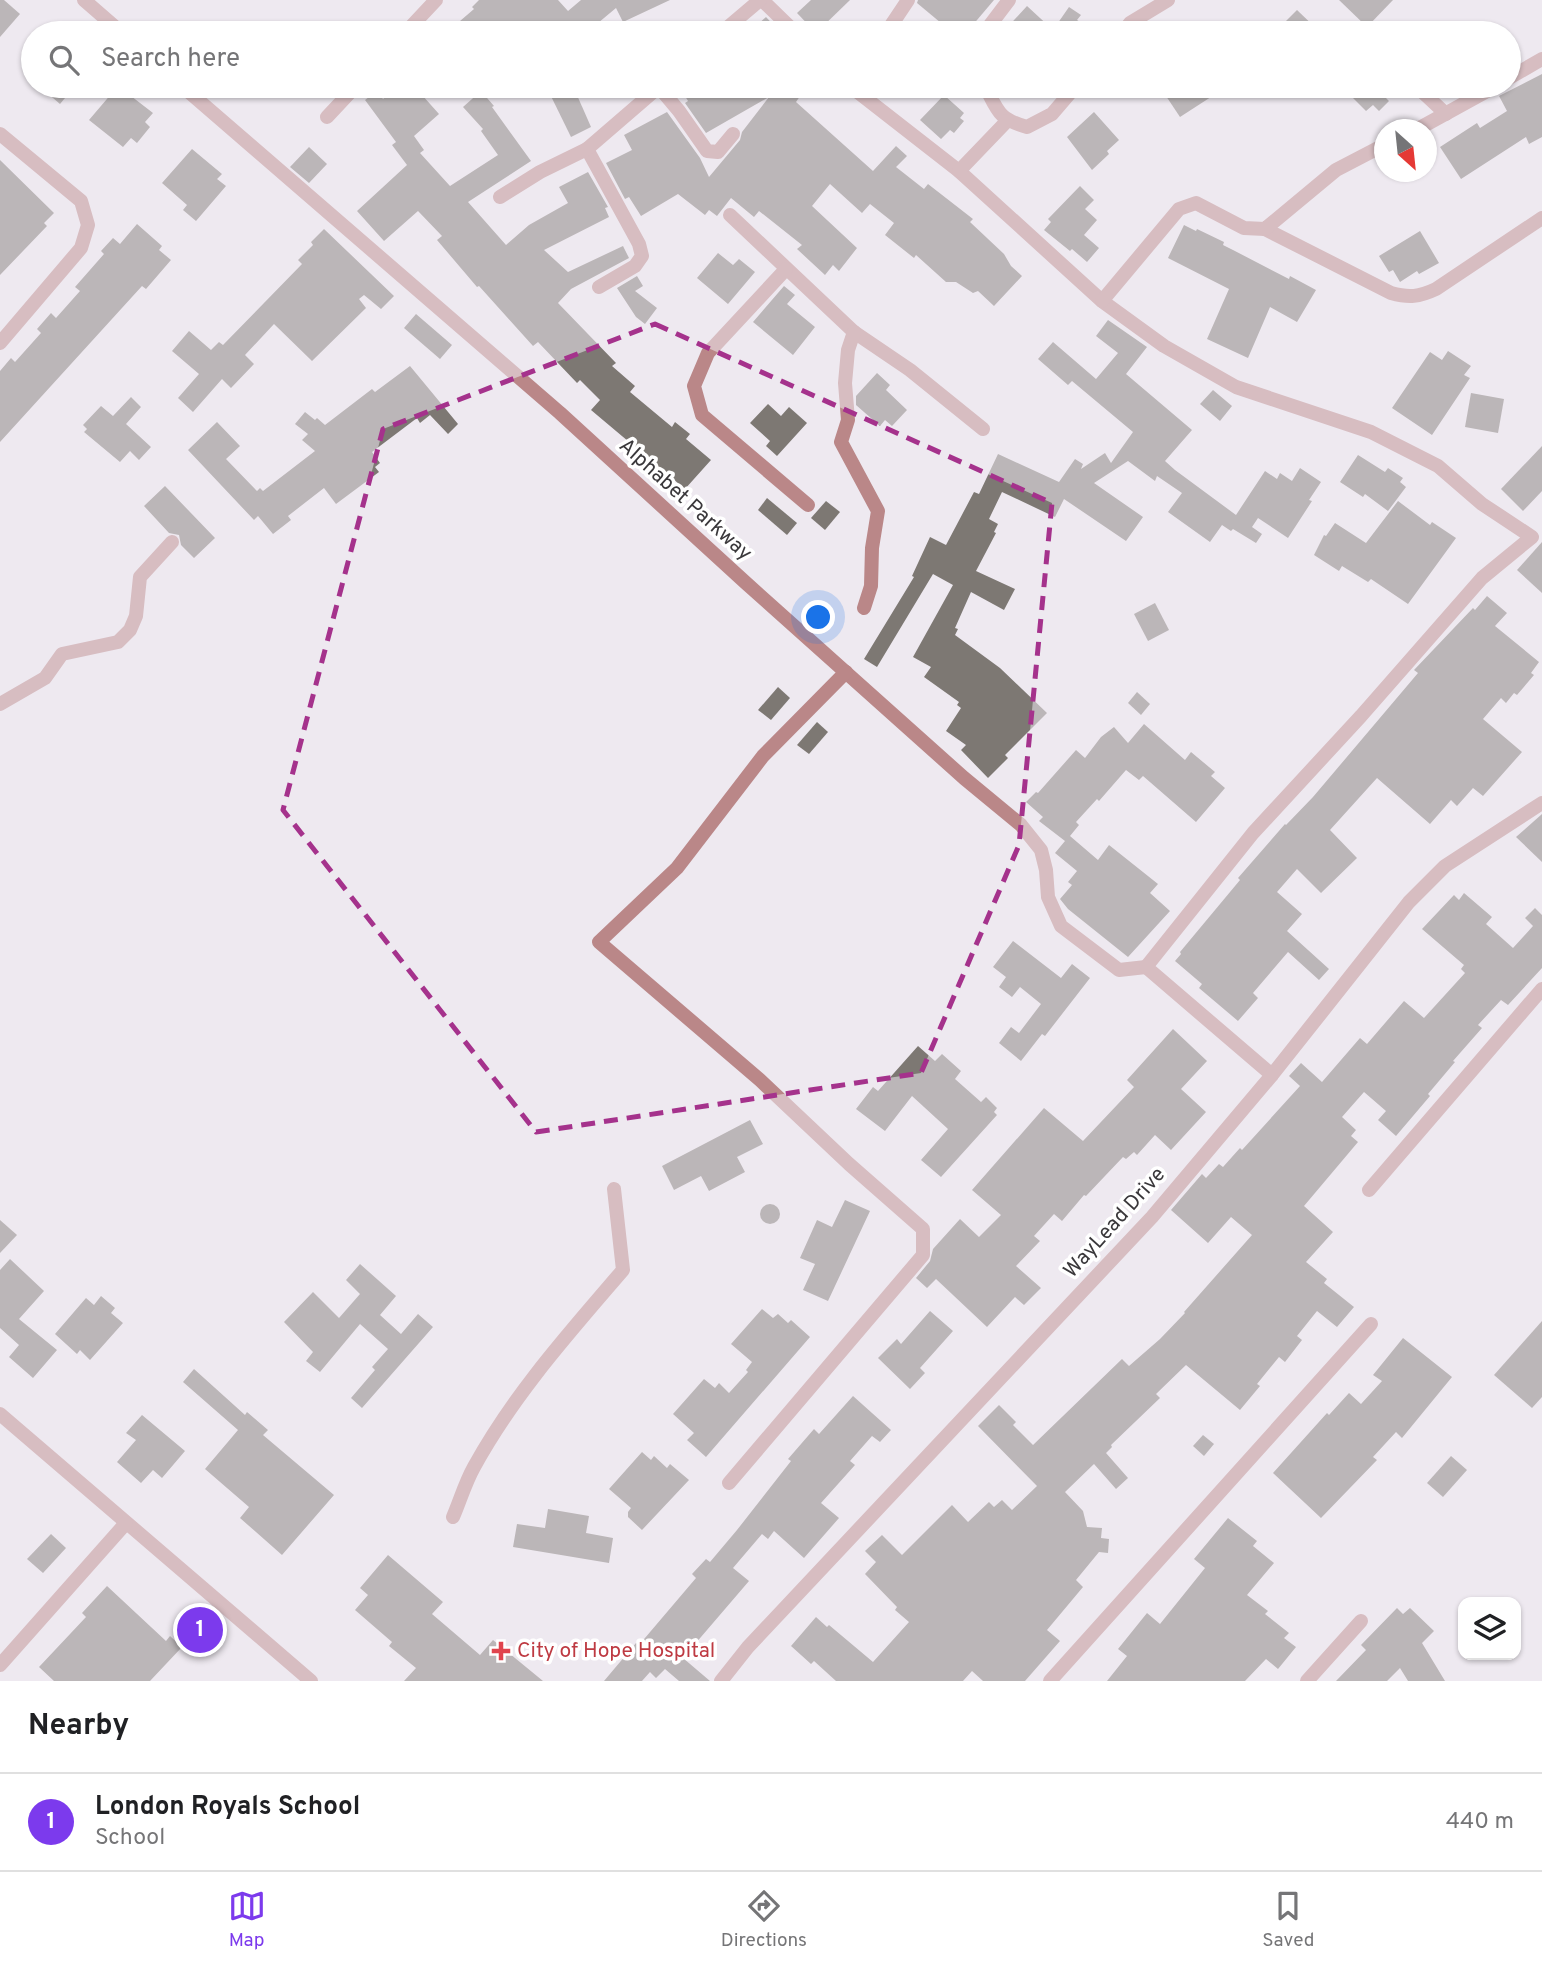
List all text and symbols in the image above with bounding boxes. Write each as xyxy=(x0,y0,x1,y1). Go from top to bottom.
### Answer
search box xyxy=(21,21,1521,98)
icon: search xyxy=(45,41,83,79)
text: Search here xyxy=(101,43,240,76)
north arrow xyxy=(1374,119,1437,182)
street label: Alphabet Parkway xyxy=(613,433,757,567)
your location xyxy=(801,600,835,634)
street label: WayLead Drive xyxy=(1058,1162,1172,1284)
map controls xyxy=(1458,1597,1521,1660)
button: layers xyxy=(1458,1597,1521,1660)
pin: 1 xyxy=(177,1604,223,1656)
place label: City of Hope Hospital xyxy=(517,1638,715,1665)
marker: City of Hope Hospital xyxy=(491,1641,511,1661)
text: Nearby xyxy=(28,1708,129,1745)
text: London Royals School xyxy=(95,1791,360,1824)
text: 1 xyxy=(46,1808,56,1837)
text: 440 m xyxy=(1446,1808,1514,1837)
text: School xyxy=(95,1824,165,1853)
tab: Map xyxy=(228,1887,266,1953)
tab: Directions xyxy=(721,1887,807,1953)
tab: Saved xyxy=(1262,1887,1314,1953)

